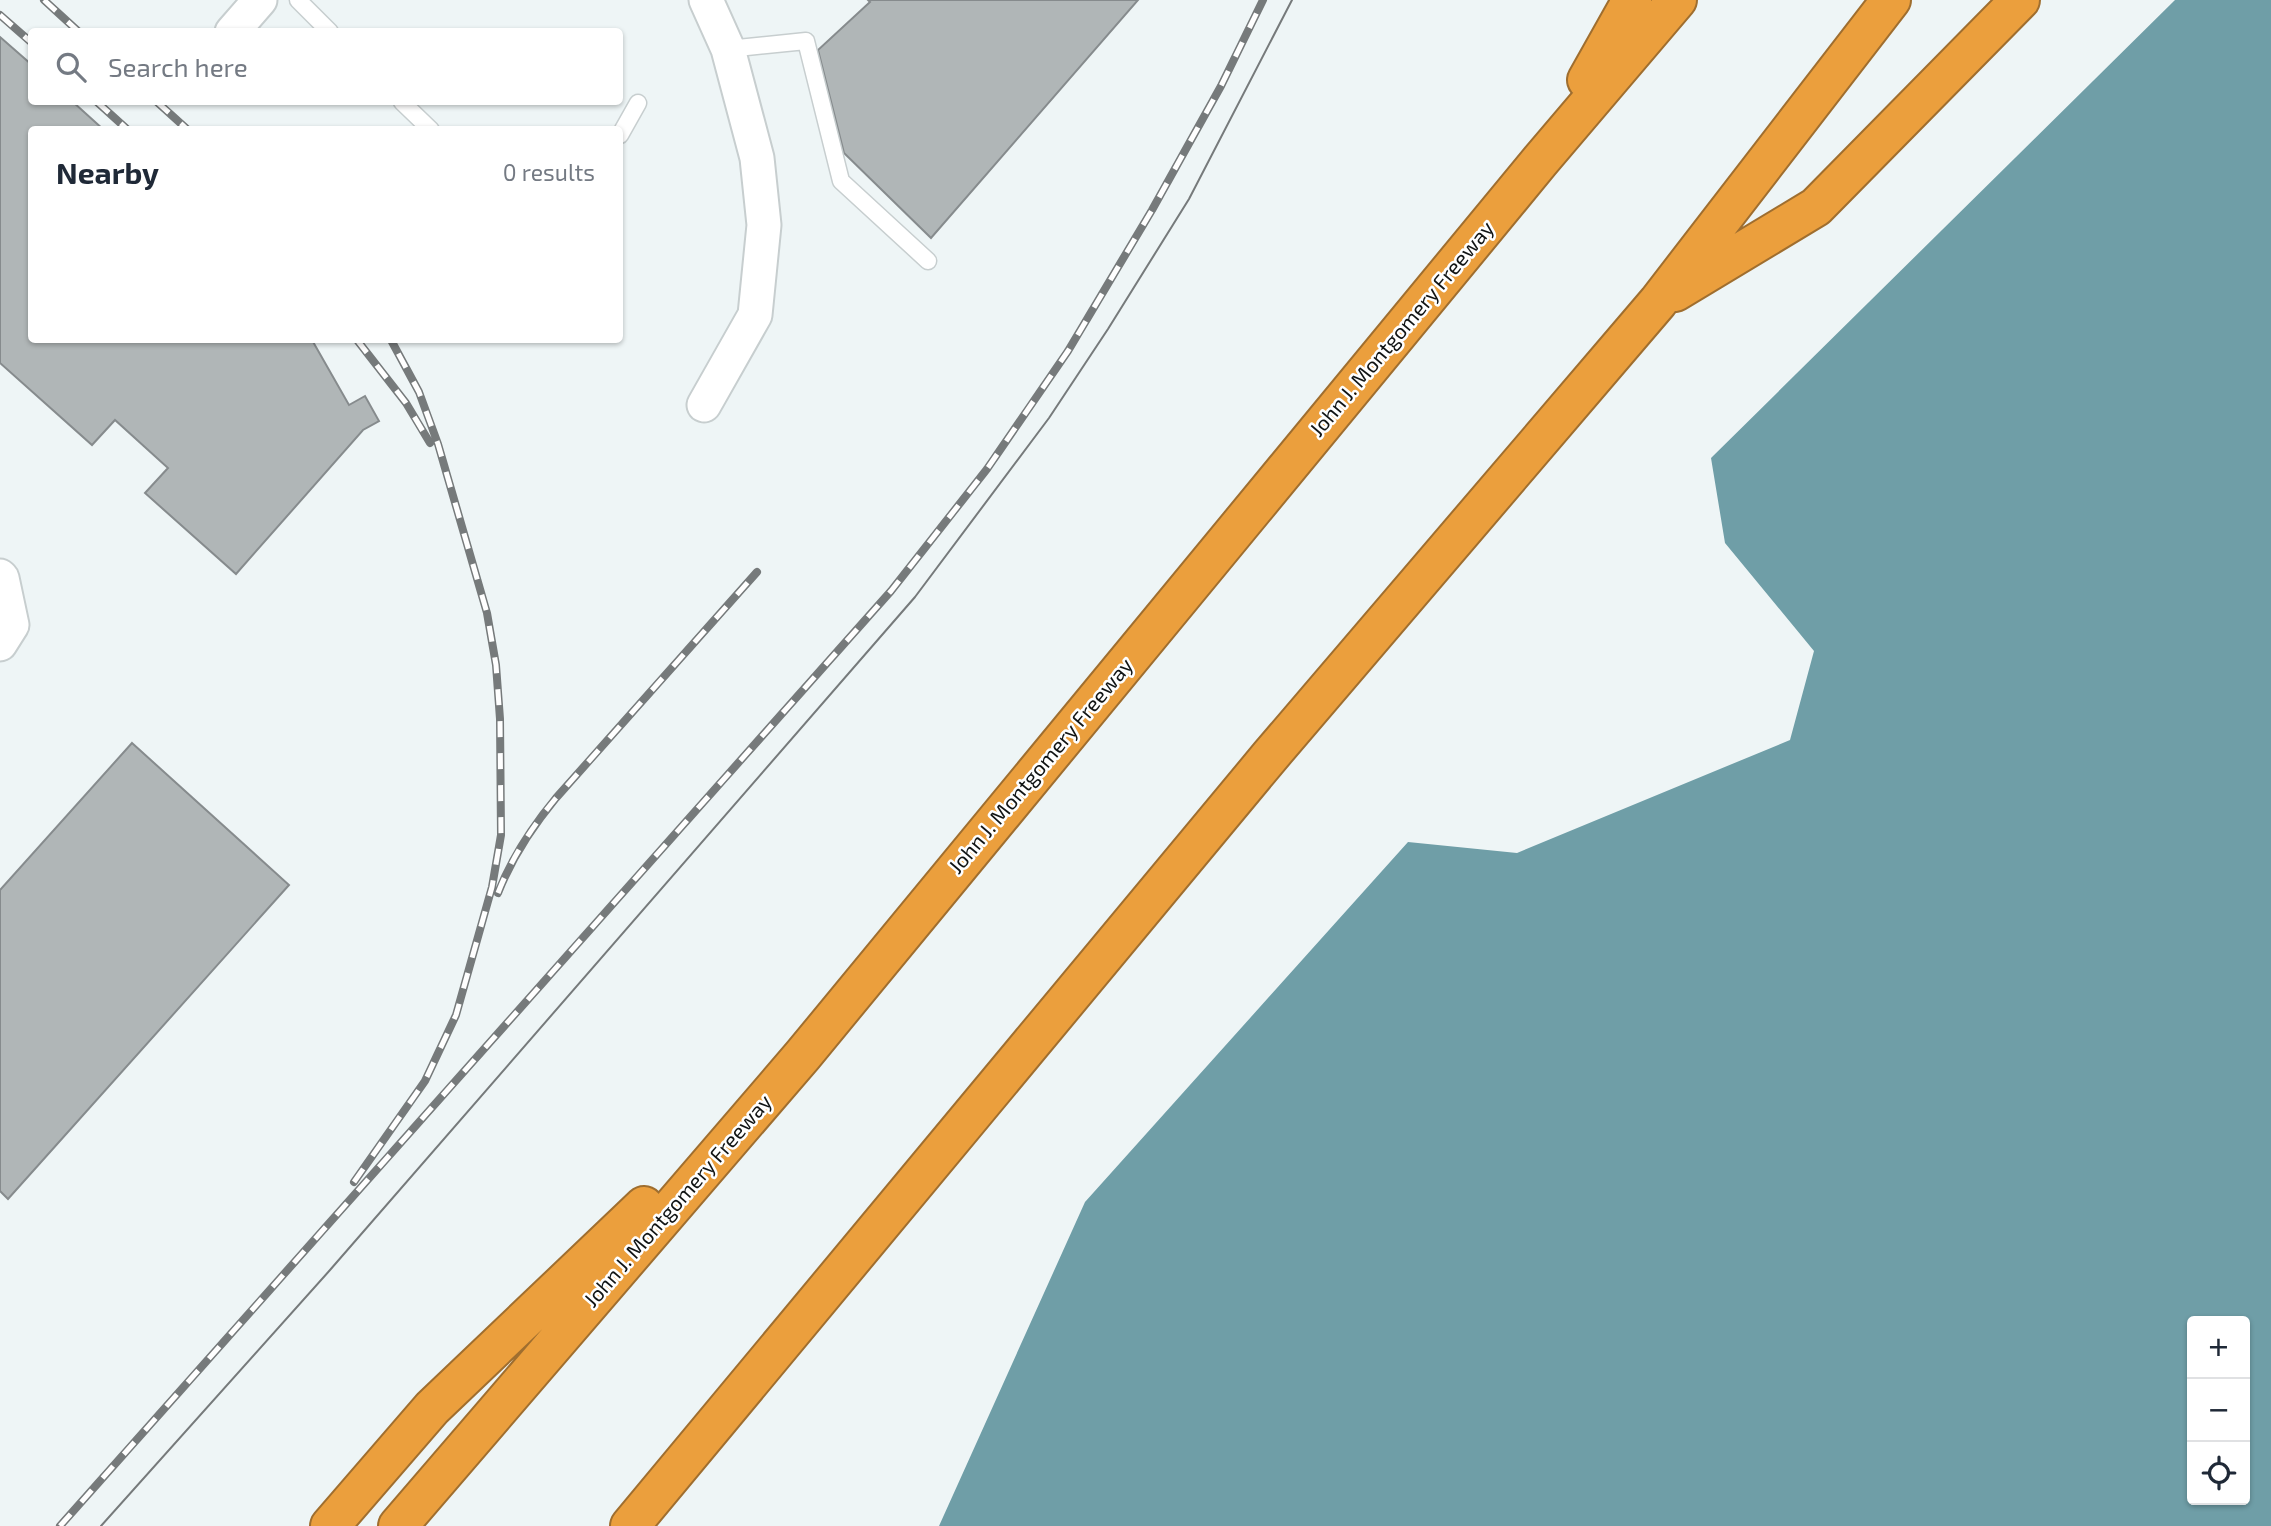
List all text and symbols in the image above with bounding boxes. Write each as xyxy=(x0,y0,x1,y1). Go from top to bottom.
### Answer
search box xyxy=(28,28,623,105)
icon: search xyxy=(52,48,90,86)
text: Search here xyxy=(108,51,248,82)
text: Nearby xyxy=(56,154,159,190)
text: 0 results xyxy=(503,158,595,186)
street label: John J. Montgomery Freeway xyxy=(1303,215,1498,441)
street label: John J. Montgomery Freeway xyxy=(942,652,1137,878)
street label: John J. Montgomery Freeway xyxy=(578,1089,776,1311)
map controls xyxy=(2187,1316,2250,1505)
button: + xyxy=(2187,1316,2250,1379)
button: − xyxy=(2187,1379,2250,1442)
button: locate xyxy=(2187,1442,2250,1505)

